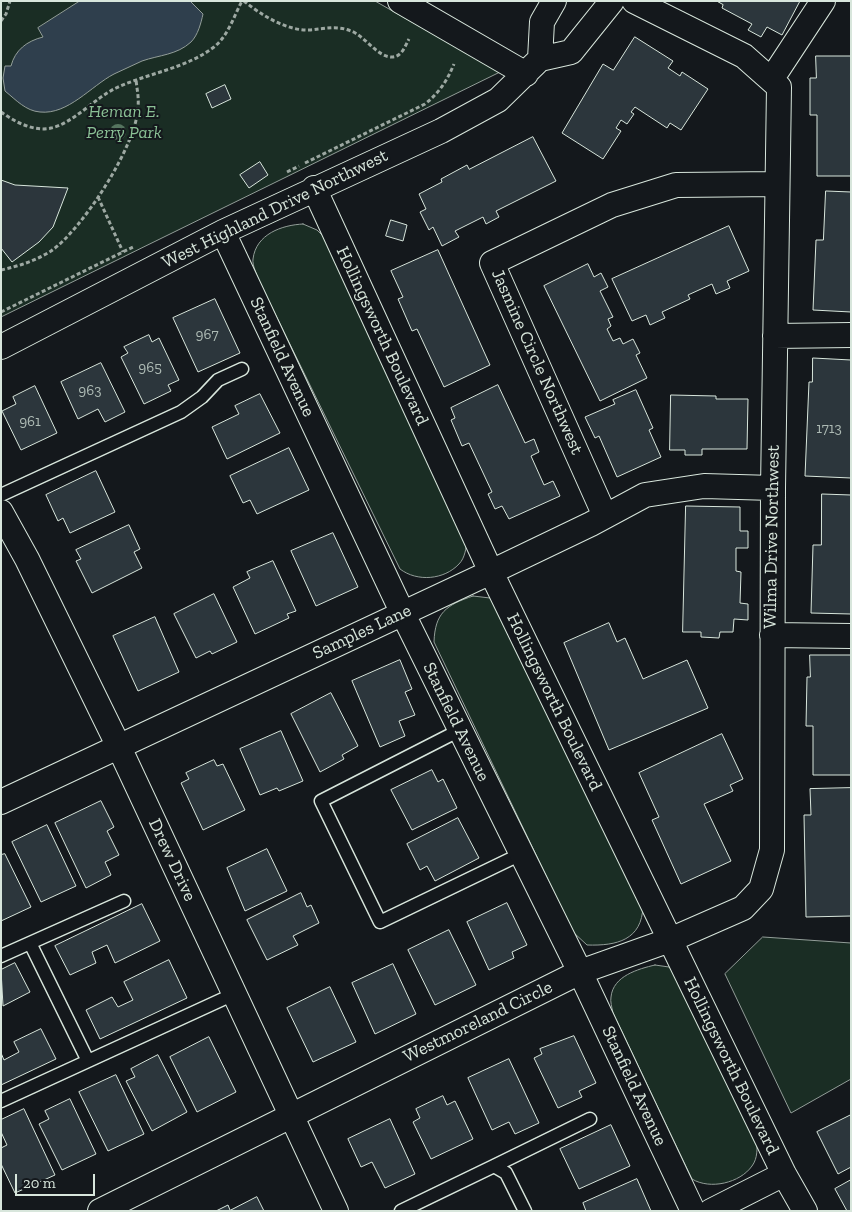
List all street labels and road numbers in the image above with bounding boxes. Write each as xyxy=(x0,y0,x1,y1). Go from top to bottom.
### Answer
street label: West Highland Drive Northwest xyxy=(159,145,391,273)
street label: Hollingsworth Boulevard xyxy=(331,243,433,429)
street label: Jasmine Circle Northwest xyxy=(486,266,588,458)
street label: Stanfield Avenue xyxy=(245,294,319,420)
street label: Wilma Drive Northwest xyxy=(760,445,784,629)
street label: Samples Lane xyxy=(309,600,415,664)
street label: Hollingsworth Boulevard xyxy=(502,610,606,794)
street label: Stanfield Avenue xyxy=(418,659,494,785)
street label: Drew Drive xyxy=(143,815,201,905)
street label: Hollingsworth Boulevard xyxy=(679,974,783,1158)
street label: Westmoreland Circle xyxy=(400,976,556,1068)
street label: Stanfield Avenue xyxy=(597,1023,671,1149)

